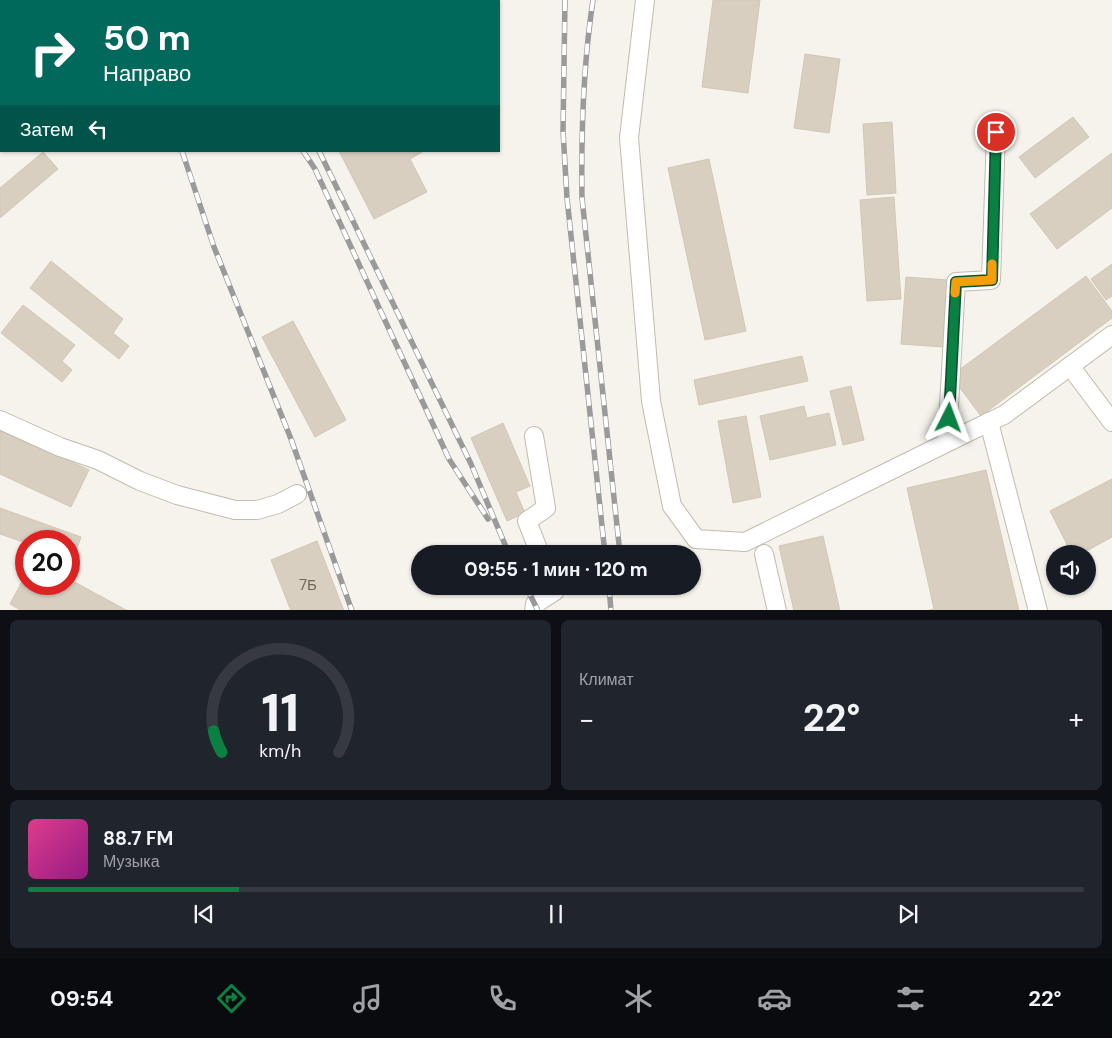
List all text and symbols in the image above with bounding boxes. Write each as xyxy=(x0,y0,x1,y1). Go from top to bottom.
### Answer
text: 50 m xyxy=(103,15,191,61)
icon: right xyxy=(20,20,85,85)
text: Направо xyxy=(103,59,191,88)
pin xyxy=(975,111,1017,153)
icon: left xyxy=(84,115,112,143)
text: Затем xyxy=(20,117,74,142)
icon: arrive xyxy=(982,118,1010,146)
position arrow xyxy=(922,391,974,443)
speed limit sign: 20 xyxy=(15,530,80,595)
map controls xyxy=(1046,545,1096,595)
button: sound xyxy=(1046,545,1096,595)
text: 09:55 · 1 мин · 120 m xyxy=(464,557,648,582)
house number: 7Б xyxy=(299,575,317,595)
text: Климат xyxy=(579,669,633,690)
text: 11 xyxy=(262,679,299,747)
text: 22° xyxy=(803,693,860,743)
text: − xyxy=(579,701,594,738)
text: + xyxy=(1069,701,1084,738)
text: km/h xyxy=(259,739,302,763)
text: 88.7 FM xyxy=(103,826,173,851)
text: Музыка xyxy=(103,851,160,872)
icon: previous xyxy=(190,900,218,928)
icon: pause xyxy=(542,900,570,928)
icon: next xyxy=(894,900,922,928)
icon: directions xyxy=(214,981,249,1016)
icon: music xyxy=(350,981,385,1016)
icon: phone xyxy=(485,981,520,1016)
icon: climate xyxy=(621,981,656,1016)
icon: car xyxy=(757,981,792,1016)
icon: filters xyxy=(893,981,928,1016)
text: 09:54 xyxy=(50,984,113,1013)
text: 22° xyxy=(1028,984,1062,1013)

